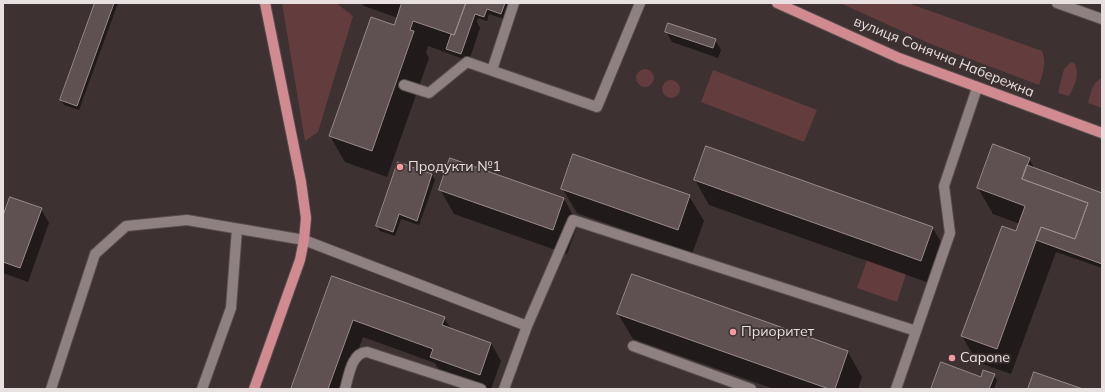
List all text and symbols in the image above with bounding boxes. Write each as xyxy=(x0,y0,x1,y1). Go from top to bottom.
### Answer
street label: вулиця Сонячна Набережна xyxy=(851,13,1037,101)
place label: Продукти №1 xyxy=(408,159,501,175)
marker: Продукти №1 xyxy=(395,162,405,172)
place label: Приоритет xyxy=(741,324,814,340)
marker: Приоритет xyxy=(728,327,738,337)
place label: Capone xyxy=(960,350,1010,366)
marker: Capone xyxy=(947,353,957,363)

